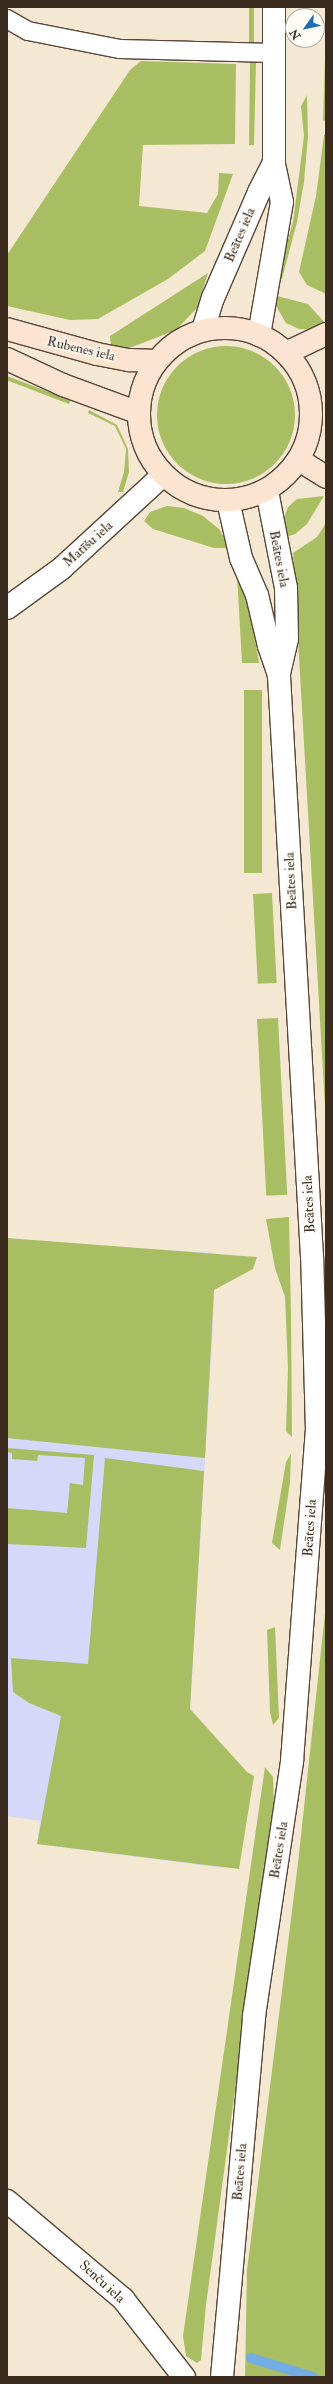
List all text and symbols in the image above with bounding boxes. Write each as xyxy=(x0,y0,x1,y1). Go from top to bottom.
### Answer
north arrow xyxy=(285,8,325,48)
text: N xyxy=(287,27,303,42)
street label: Beātes iela xyxy=(221,205,259,265)
street label: Rubenes iela xyxy=(45,333,117,365)
street label: Matīšu iela xyxy=(60,517,116,571)
street label: Beātes iela xyxy=(265,529,293,589)
street label: Beātes iela xyxy=(281,852,301,910)
street label: Beātes iela xyxy=(299,1175,319,1233)
street label: Beātes iela xyxy=(300,1499,320,1557)
street label: Beātes iela xyxy=(266,1820,292,1880)
street label: Beātes iela xyxy=(229,2142,251,2202)
street label: Senču iela xyxy=(76,2257,128,2307)

